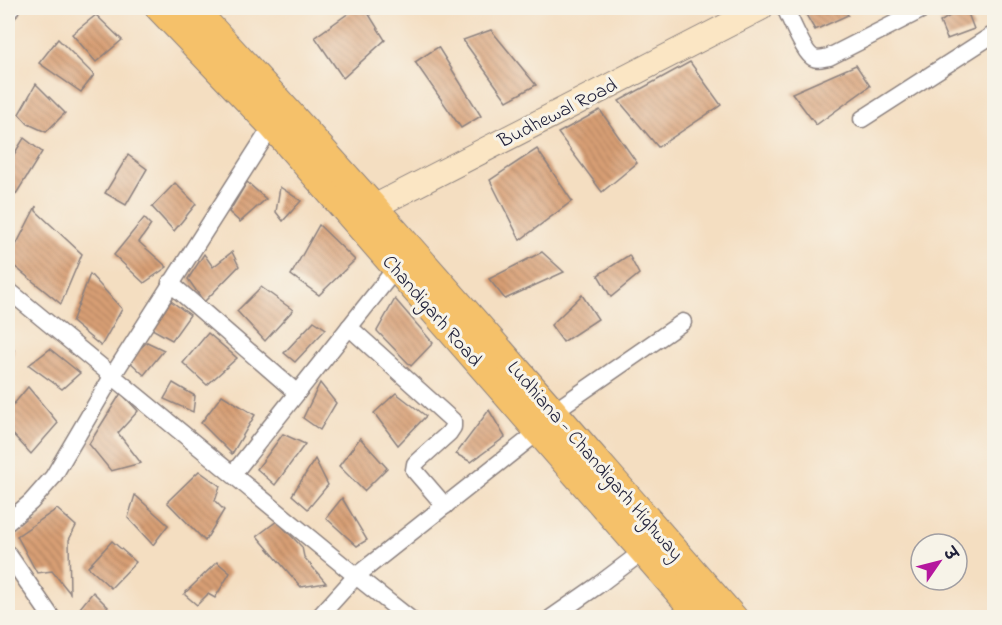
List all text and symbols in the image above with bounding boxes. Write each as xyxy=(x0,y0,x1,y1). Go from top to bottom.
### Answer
street label: Budhewal Road xyxy=(493,72,623,157)
street label: Chandigarh Road xyxy=(373,249,488,375)
street label: Ludhiana - Chandigarh Highway xyxy=(498,355,689,569)
north arrow xyxy=(909,532,969,592)
text: उ xyxy=(936,542,963,567)

